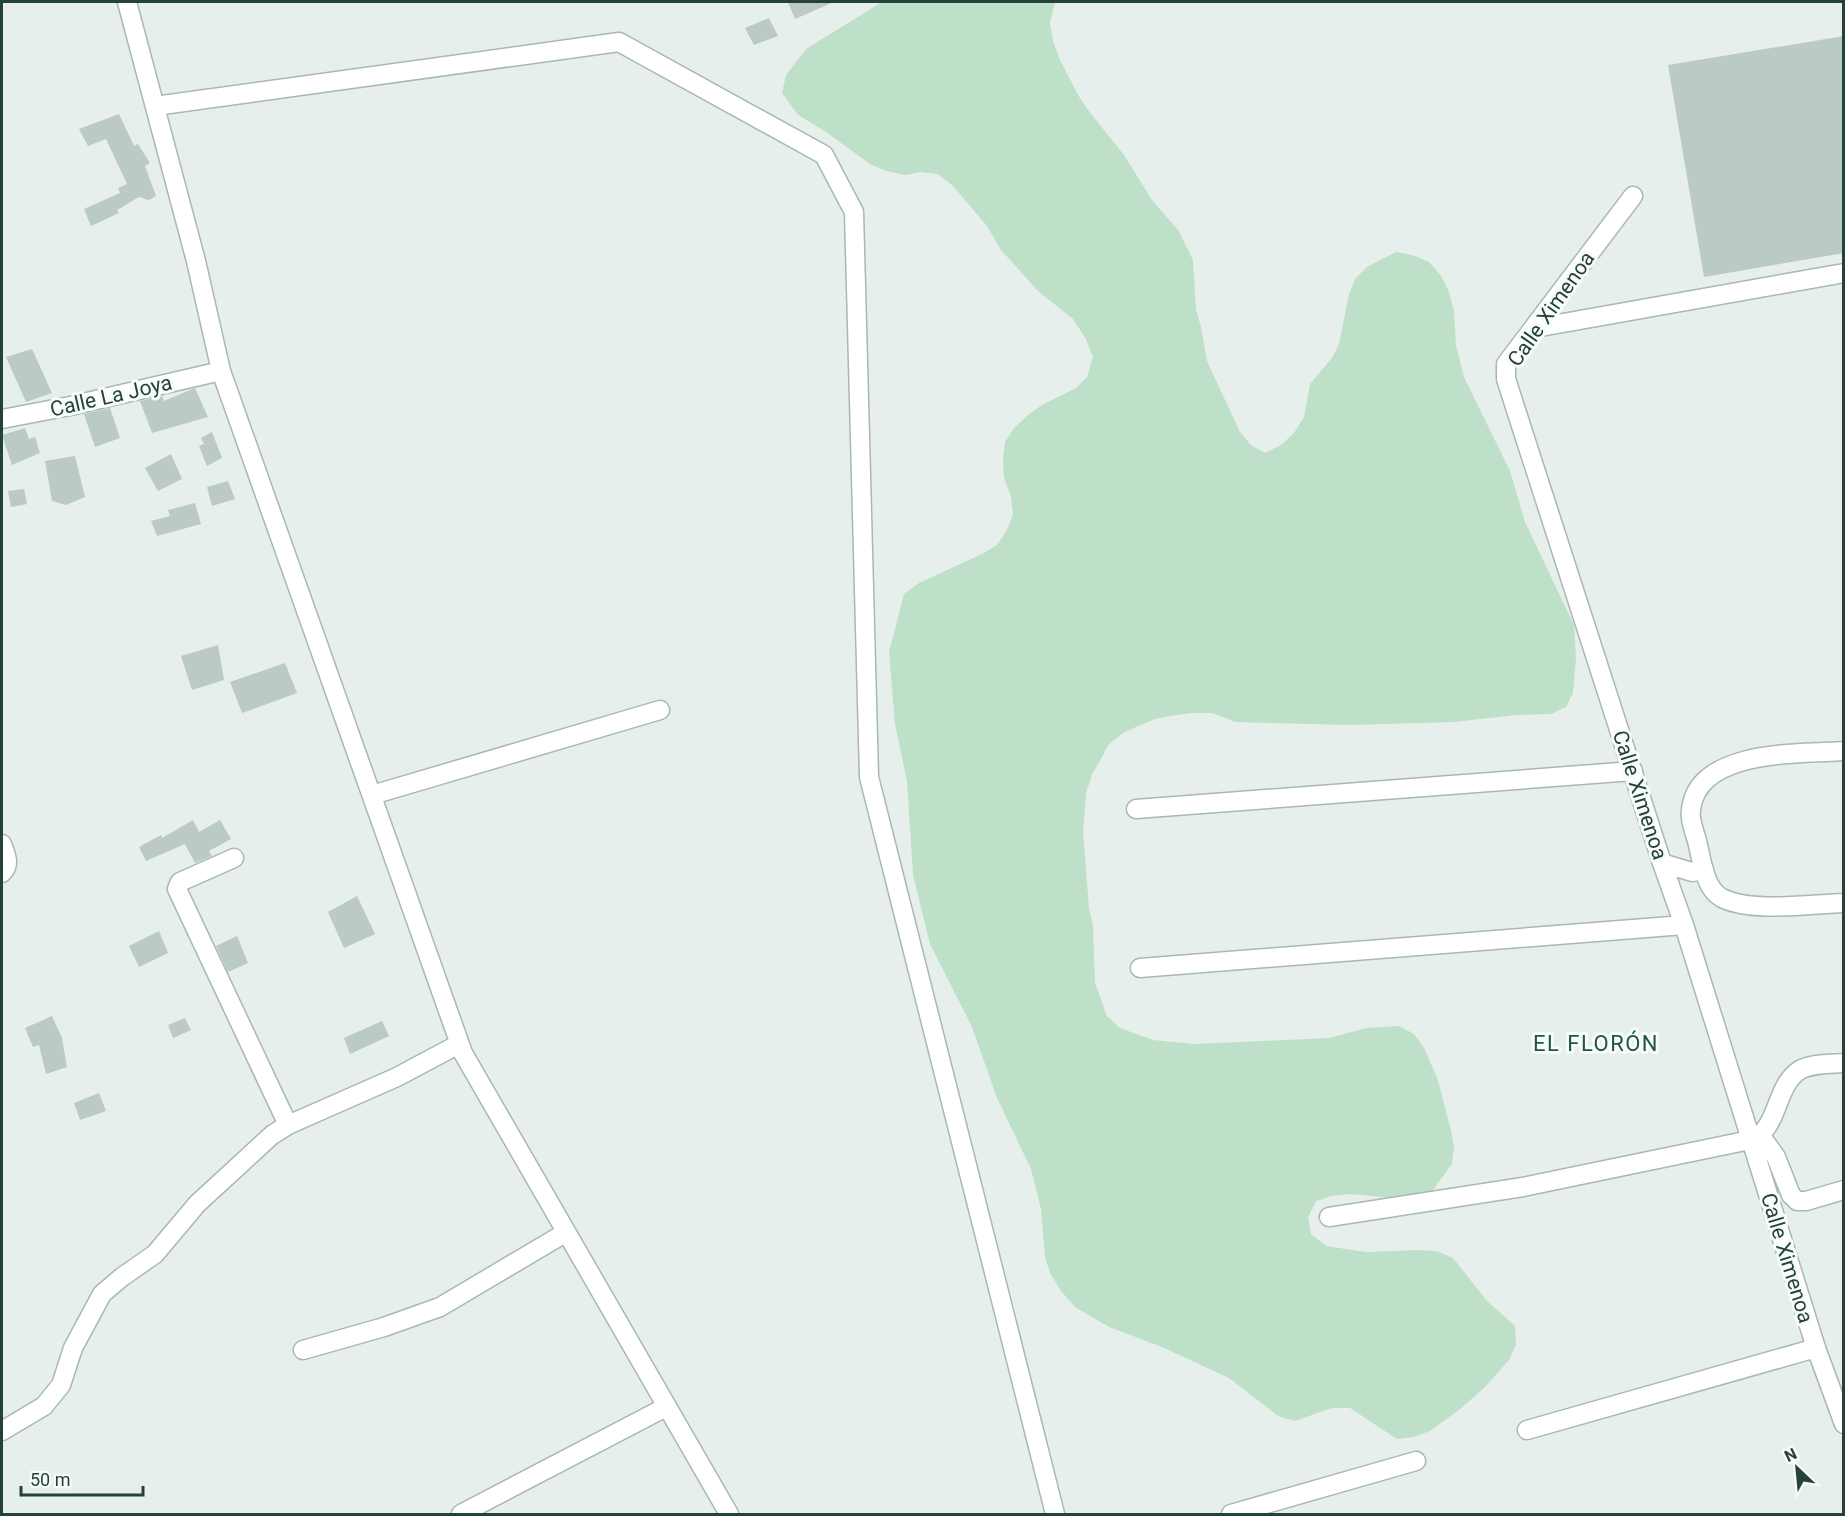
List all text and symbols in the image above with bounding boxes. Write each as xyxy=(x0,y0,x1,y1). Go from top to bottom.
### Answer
street label: Calle Ximenoa xyxy=(1503,247,1599,371)
street label: Calle La Joya xyxy=(48,370,174,422)
street label: Calle Ximenoa xyxy=(1608,727,1672,863)
district label: EL FLORÓN xyxy=(1533,1030,1659,1056)
street label: Calle Ximenoa xyxy=(1756,1190,1818,1326)
north arrow xyxy=(1767,1438,1827,1498)
text: N xyxy=(1781,1444,1800,1466)
scale bar xyxy=(21,1459,142,1497)
text: 50 m xyxy=(30,1469,70,1490)

